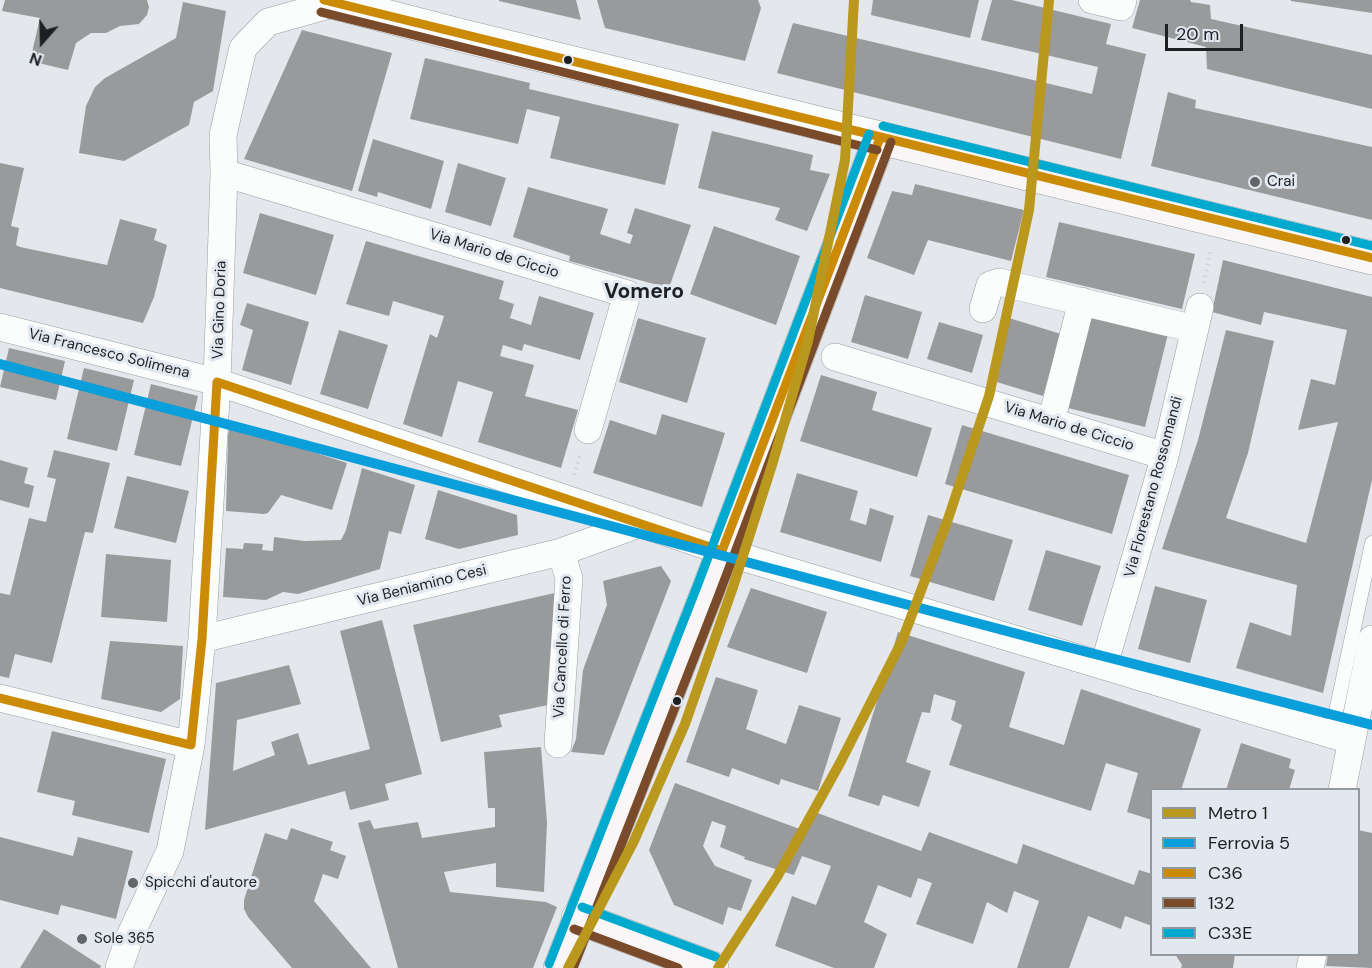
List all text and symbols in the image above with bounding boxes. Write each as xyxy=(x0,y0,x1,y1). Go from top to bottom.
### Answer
north arrow xyxy=(12,12,72,72)
scale bar xyxy=(1168,12,1246,50)
text: 20 m xyxy=(1176,22,1219,46)
text: N xyxy=(27,48,45,71)
unlabelled marker xyxy=(562,54,574,66)
place label: Crai xyxy=(1267,173,1295,191)
marker: Crai xyxy=(1248,175,1262,189)
street label: Via Mario de Ciccio xyxy=(427,226,561,282)
unlabelled marker xyxy=(1340,234,1352,246)
street label: Via Gino Doria xyxy=(209,260,231,360)
district label: Vomero xyxy=(604,279,684,305)
street label: Via Francesco Solimena xyxy=(27,325,191,383)
street label: Via Florestano Rossomandi xyxy=(1121,394,1187,580)
street label: Via Mario de Ciccio xyxy=(1002,399,1136,455)
street label: Via Beniamino Cesi xyxy=(355,561,489,611)
street label: Via Cancello di Ferro xyxy=(550,575,576,719)
unlabelled marker xyxy=(671,695,683,707)
legend xyxy=(1150,788,1360,956)
text: Metro 1 xyxy=(1208,801,1268,825)
text: Ferrovia 5 xyxy=(1208,831,1290,855)
text: C36 xyxy=(1208,861,1243,885)
place label: Spicchi d'autore xyxy=(145,874,257,892)
marker: Spicchi d'autore xyxy=(126,876,140,890)
text: 132 xyxy=(1208,891,1235,915)
text: C33E xyxy=(1208,921,1252,945)
place label: Sole 365 xyxy=(94,930,155,948)
marker: Sole 365 xyxy=(75,932,89,946)

